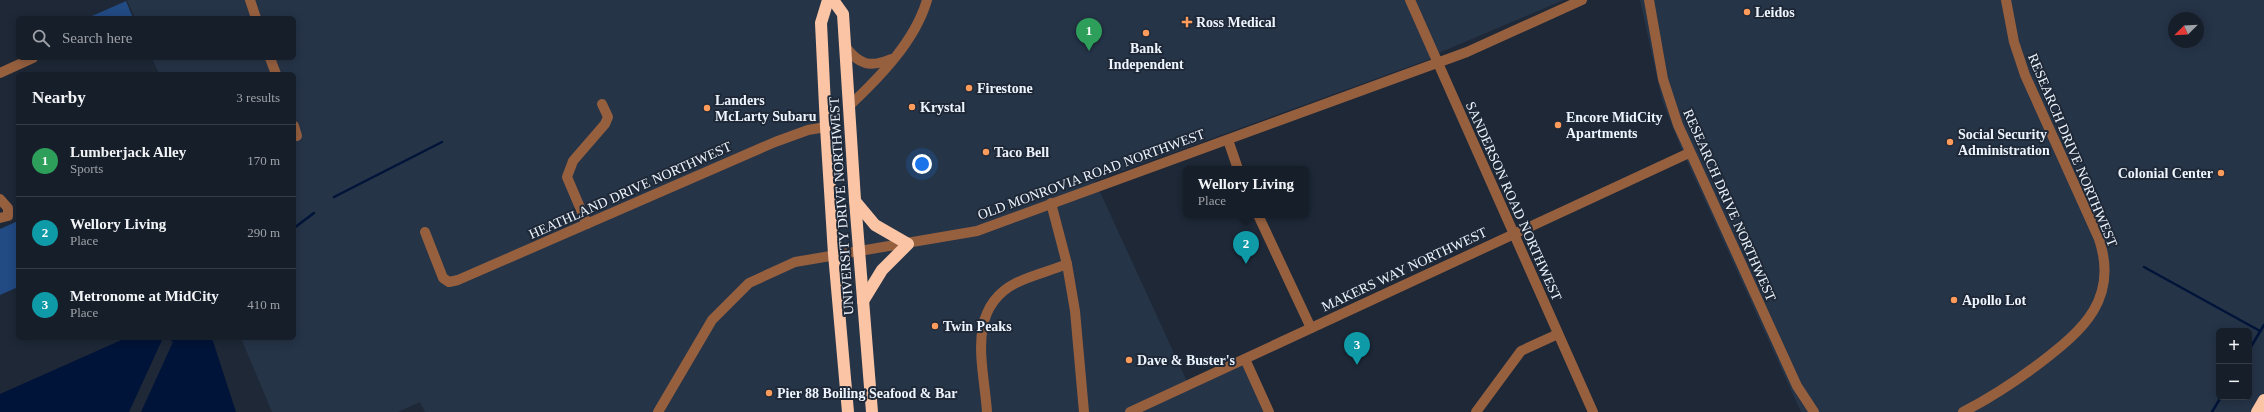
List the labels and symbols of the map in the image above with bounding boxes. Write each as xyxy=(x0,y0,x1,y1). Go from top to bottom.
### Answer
place label: Leidos xyxy=(1755,5,1795,20)
marker: Leidos xyxy=(1742,7,1752,17)
north arrow xyxy=(2168,12,2204,48)
place label: Ross Medical xyxy=(1196,15,1276,30)
marker: Ross Medical xyxy=(1181,16,1193,28)
pin: 1 xyxy=(1076,18,1102,51)
marker: Bank Independent xyxy=(1141,28,1151,38)
place label: Bank Independent xyxy=(1108,41,1184,72)
street label: RESEARCH DRIVE NORTHWEST xyxy=(2025,51,2120,249)
place label: Firestone xyxy=(977,81,1033,96)
marker: Firestone xyxy=(964,83,974,93)
place label: Landers McLarty Subaru xyxy=(715,93,817,124)
street label: UNIVERSITY DRIVE NORTHWEST xyxy=(826,96,857,316)
street label: SANDERSON ROAD NORTHWEST xyxy=(1463,99,1565,303)
place label: Krystal xyxy=(920,100,965,115)
marker: Krystal xyxy=(907,102,917,112)
marker: Landers McLarty Subaru xyxy=(702,103,712,113)
street label: RESEARCH DRIVE NORTHWEST xyxy=(1680,107,1779,304)
place label: Encore MidCity Apartments xyxy=(1566,110,1663,141)
marker: Encore MidCity Apartments xyxy=(1553,120,1563,130)
street label: OLD MONROVIA ROAD NORTHWEST xyxy=(976,126,1207,223)
place label: Social Security Administration xyxy=(1958,127,2050,158)
marker: Social Security Administration xyxy=(1945,137,1955,147)
street label: HEATHLAND DRIVE NORTHWEST xyxy=(527,139,734,242)
place label: Taco Bell xyxy=(994,145,1049,160)
marker: Taco Bell xyxy=(981,147,991,157)
your location xyxy=(912,154,932,174)
place label: Colonial Center xyxy=(2118,166,2213,181)
marker: Colonial Center xyxy=(2216,168,2226,178)
street label: MAKERS WAY NORTHWEST xyxy=(1319,224,1490,314)
pin: 2 xyxy=(1233,231,1259,264)
place label: Apollo Lot xyxy=(1962,293,2027,308)
marker: Apollo Lot xyxy=(1949,295,1959,305)
place label: Twin Peaks xyxy=(943,319,1012,334)
marker: Twin Peaks xyxy=(930,321,940,331)
pin: 3 xyxy=(1344,332,1370,365)
place label: Dave & Buster's xyxy=(1137,353,1236,368)
marker: Dave & Buster's xyxy=(1124,355,1134,365)
place label: Pier 88 Boiling Seafood & Bar xyxy=(777,386,958,401)
marker: Pier 88 Boiling Seafood & Bar xyxy=(764,388,774,398)

